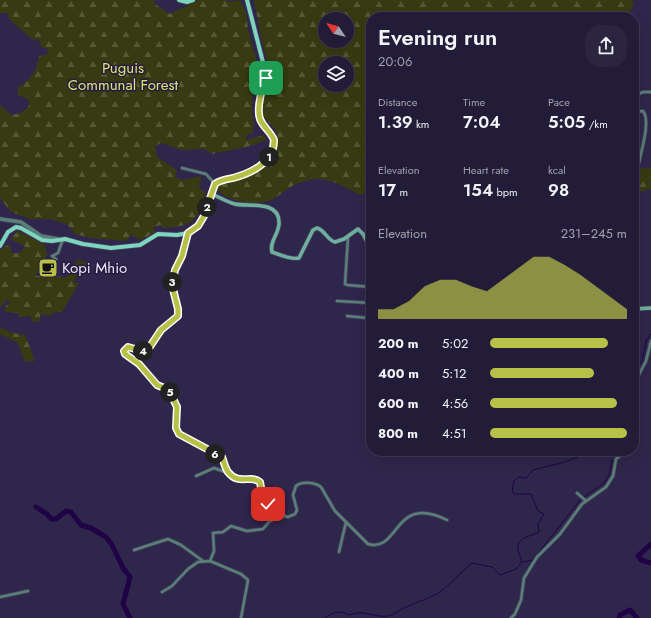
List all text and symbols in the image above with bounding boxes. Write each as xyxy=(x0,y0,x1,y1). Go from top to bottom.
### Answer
north arrow xyxy=(318,12,354,48)
map controls xyxy=(318,12,354,92)
text: Evening run xyxy=(378,21,497,53)
button: share xyxy=(585,25,627,67)
text: 20:06 xyxy=(378,52,412,71)
button: layers xyxy=(318,56,354,92)
park label: Puguis Communal Forest xyxy=(68,57,179,96)
pin xyxy=(249,61,283,95)
icon: arrive xyxy=(255,67,277,89)
text: Distance xyxy=(378,94,417,110)
text: Time xyxy=(463,94,485,110)
text: Pace xyxy=(548,94,570,110)
text: 1.39 xyxy=(378,110,413,134)
text: 7:04 xyxy=(463,110,500,134)
text: 5:05 xyxy=(548,110,585,134)
text: km xyxy=(413,116,429,132)
text: /km xyxy=(585,116,608,132)
pin: 1 xyxy=(259,147,279,167)
text: 1 xyxy=(266,149,272,165)
text: Elevation xyxy=(378,162,420,178)
text: Heart rate xyxy=(463,162,509,178)
text: kcal xyxy=(548,162,566,178)
text: 17 xyxy=(378,178,396,202)
text: 154 xyxy=(463,178,493,202)
text: 98 xyxy=(548,178,569,202)
text: m xyxy=(396,184,408,200)
text: bpm xyxy=(493,184,518,200)
pin: 2 xyxy=(197,197,217,217)
text: 2 xyxy=(203,199,211,215)
text: Elevation xyxy=(378,224,427,243)
text: 231–245 m xyxy=(561,224,627,243)
cafe icon: Kopi Mhio xyxy=(37,257,59,279)
place label: Kopi Mhio xyxy=(62,257,127,279)
pin: 3 xyxy=(162,272,182,292)
text: 3 xyxy=(169,274,175,290)
text: 200 m xyxy=(378,334,418,353)
text: 5:02 xyxy=(442,334,468,353)
pin: 4 xyxy=(133,341,153,361)
text: 4 xyxy=(139,343,147,359)
text: 400 m xyxy=(378,364,419,383)
text: 5:12 xyxy=(442,364,466,383)
pin: 5 xyxy=(160,382,180,402)
text: 5 xyxy=(166,384,174,400)
text: 600 m xyxy=(378,394,418,413)
text: 4:56 xyxy=(442,394,468,413)
text: 800 m xyxy=(378,424,418,443)
text: 4:51 xyxy=(442,424,467,443)
pin: 6 xyxy=(205,444,225,464)
text: 6 xyxy=(211,446,219,462)
pin xyxy=(251,487,285,521)
icon: check xyxy=(257,493,279,515)

